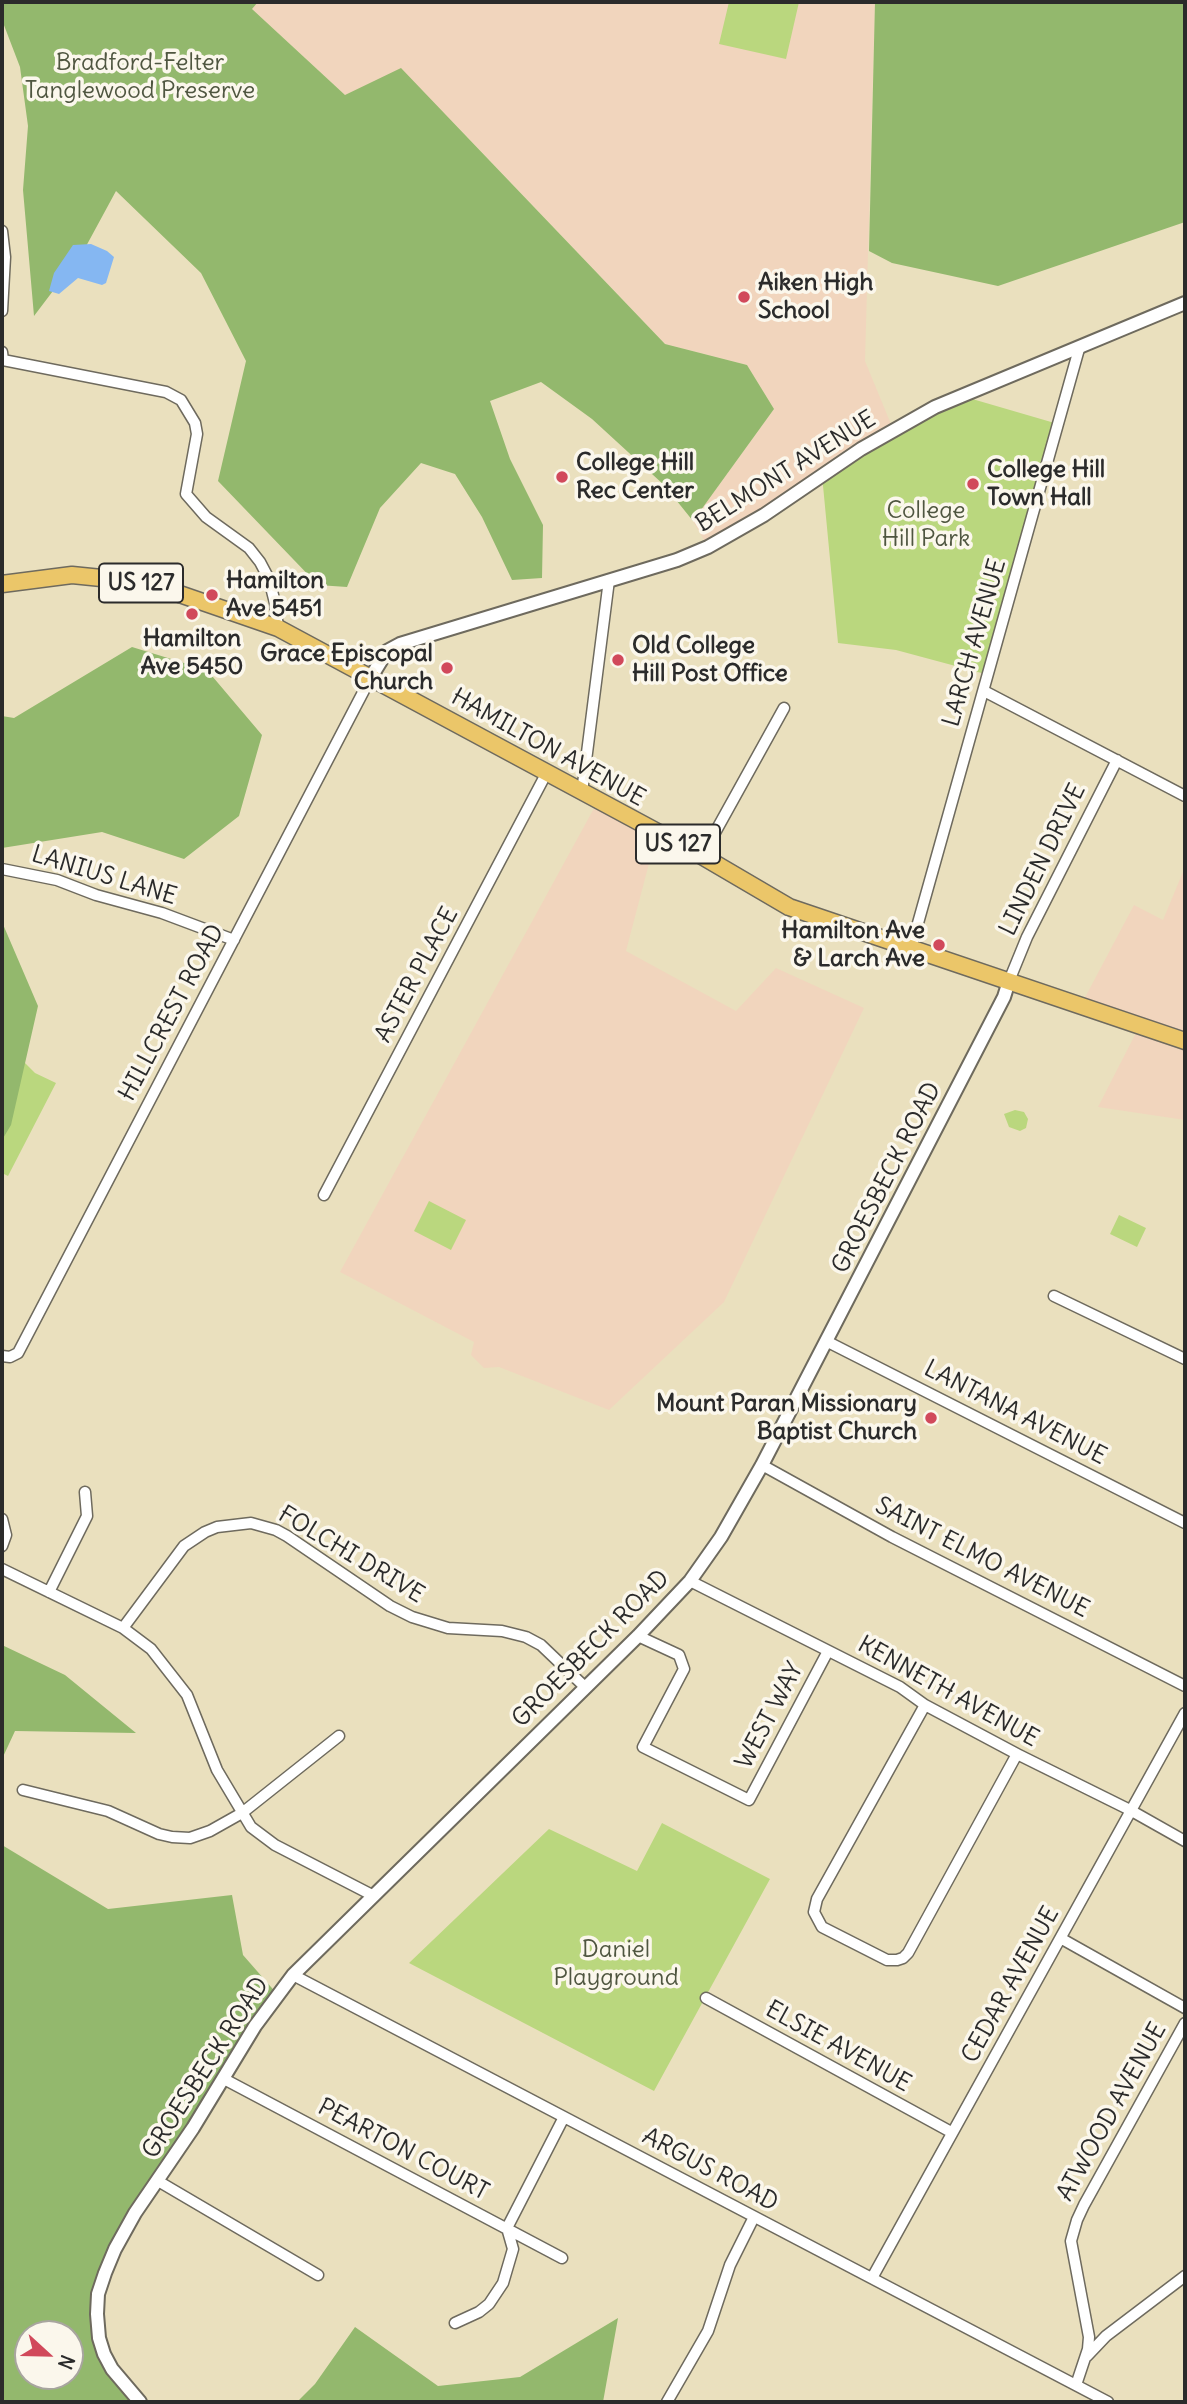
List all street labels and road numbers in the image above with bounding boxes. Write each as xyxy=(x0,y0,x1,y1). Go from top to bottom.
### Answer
street label: BELMONT AVENUE xyxy=(691,405,881,539)
street label: LARCH AVENUE xyxy=(937,556,1013,730)
road number: US 127 xyxy=(99,564,183,603)
street label: HAMILTON AVENUE xyxy=(446,683,650,813)
street label: LINDEN DRIVE xyxy=(994,779,1092,941)
road number: US 127 xyxy=(636,824,720,864)
street label: LANIUS LANE xyxy=(28,840,180,912)
street label: ASTER PLACE xyxy=(369,902,465,1048)
street label: HILLCREST ROAD xyxy=(113,920,231,1106)
street label: GROESBECK ROAD xyxy=(826,1078,948,1278)
street label: LANTANA AVENUE xyxy=(919,1355,1111,1471)
street label: SAINT ELMO AVENUE xyxy=(870,1492,1094,1624)
street label: FOLCHI DRIVE xyxy=(273,1500,429,1610)
street label: GROESBECK ROAD xyxy=(506,1564,676,1734)
street label: KENNETH AVENUE xyxy=(852,1630,1044,1754)
street label: WEST WAY xyxy=(730,1658,810,1774)
street label: CEDAR AVENUE xyxy=(956,1902,1066,2068)
street label: GROESBECK ROAD xyxy=(137,1972,275,2164)
street label: ELSIE AVENUE xyxy=(760,1995,916,2099)
street label: ATWOOD AVENUE xyxy=(1051,2018,1173,2206)
street label: PEARTON COURT xyxy=(313,2093,493,2207)
street label: ARGUS ROAD xyxy=(637,2122,783,2218)

